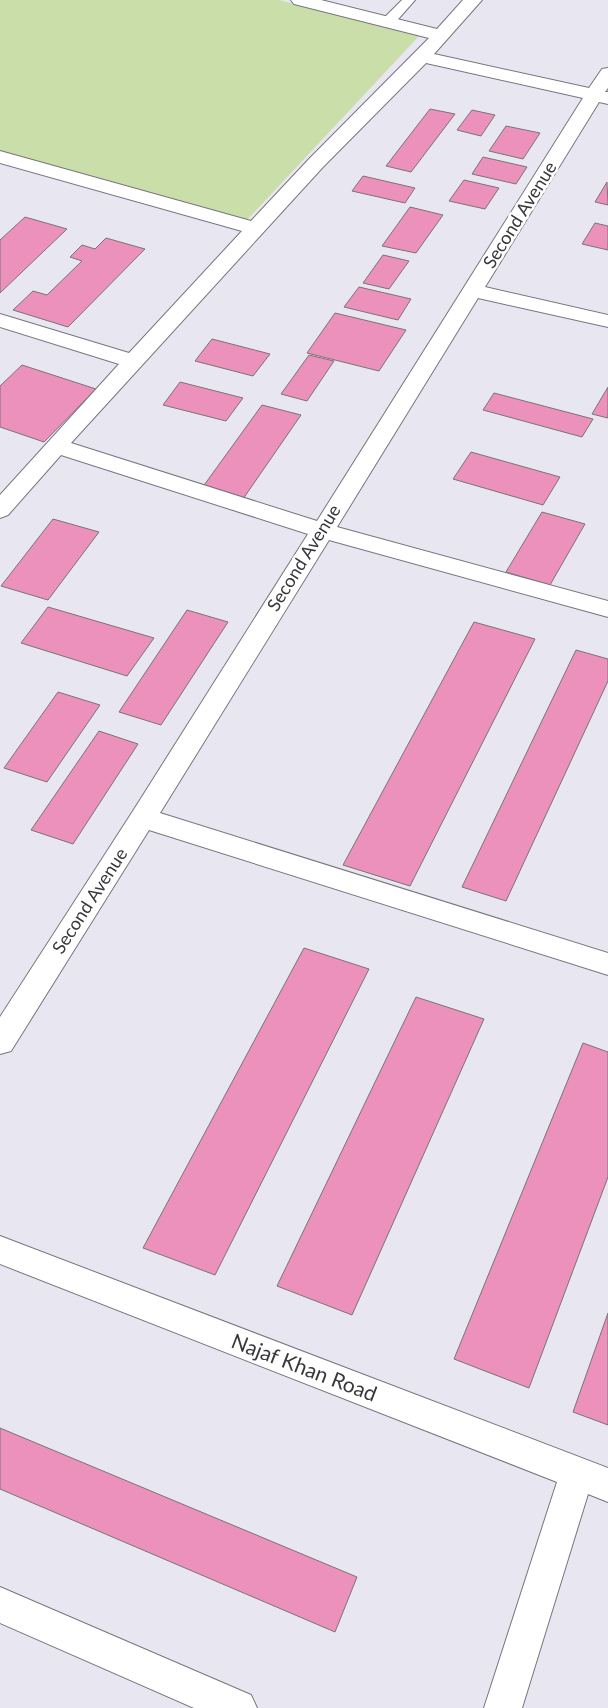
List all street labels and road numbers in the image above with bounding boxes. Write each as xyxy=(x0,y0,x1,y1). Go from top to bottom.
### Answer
street label: Second Avenue xyxy=(478,157,561,272)
street label: Second Avenue xyxy=(262,500,345,615)
street label: Second Avenue xyxy=(47,843,131,957)
street label: Najaf Khan Road xyxy=(228,1327,381,1406)

